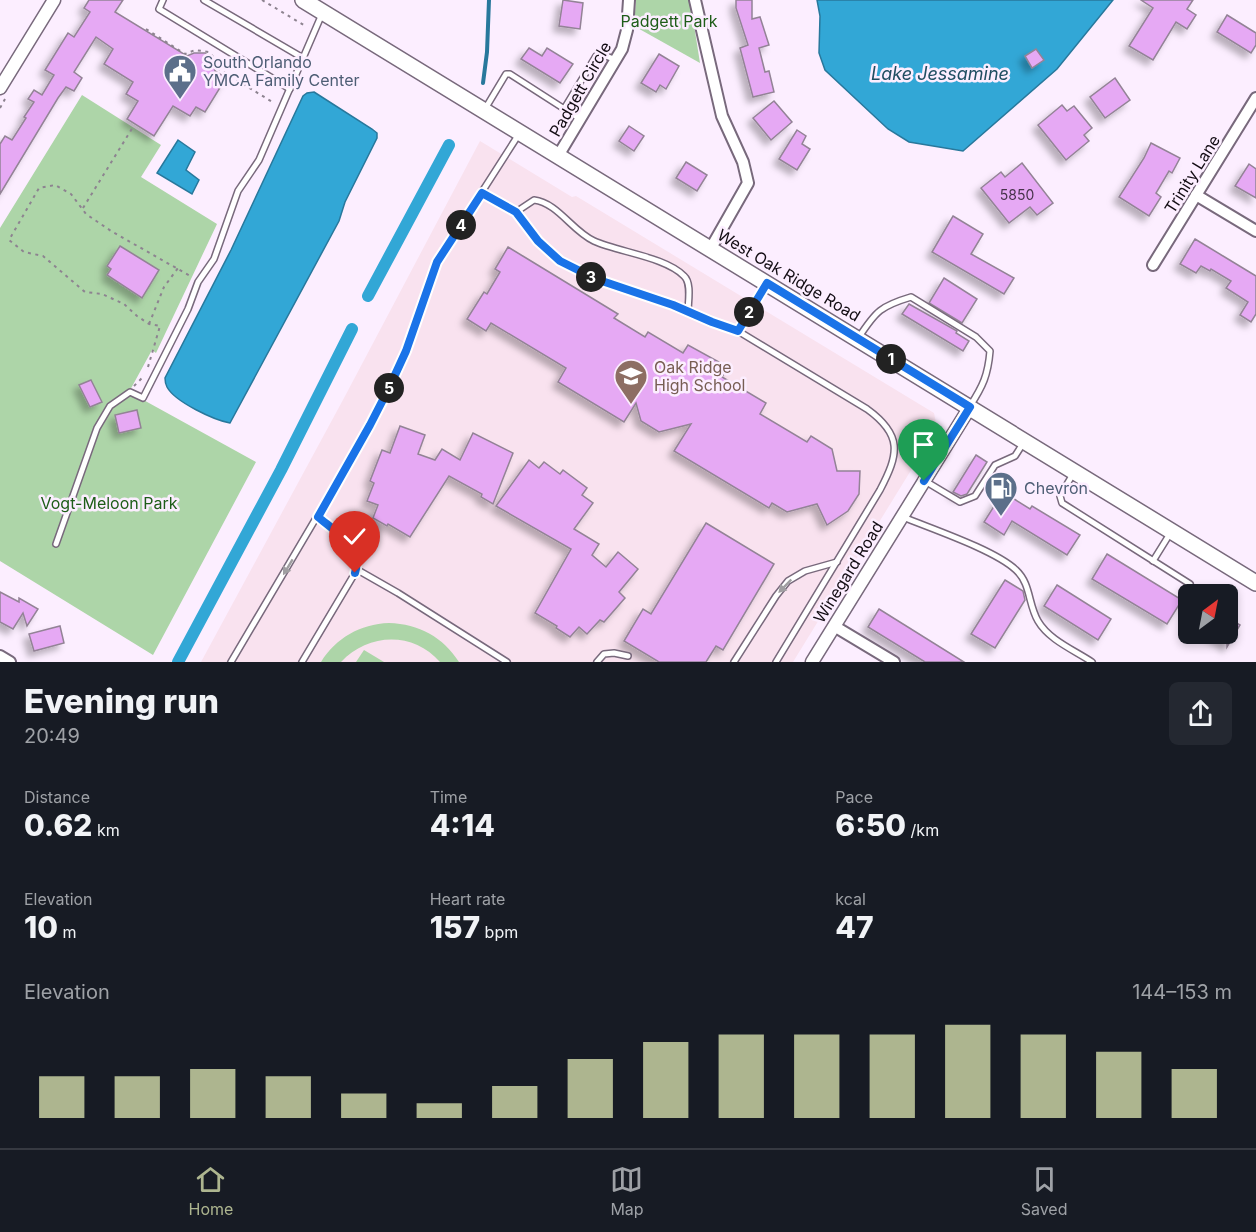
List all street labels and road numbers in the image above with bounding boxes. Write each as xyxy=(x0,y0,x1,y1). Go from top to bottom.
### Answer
street label: Padgett Circle xyxy=(545,38,615,140)
street label: Trinity Lane xyxy=(1160,131,1224,217)
street label: West Oak Ridge Road xyxy=(714,224,864,326)
street label: Winegard Road xyxy=(809,518,887,626)

